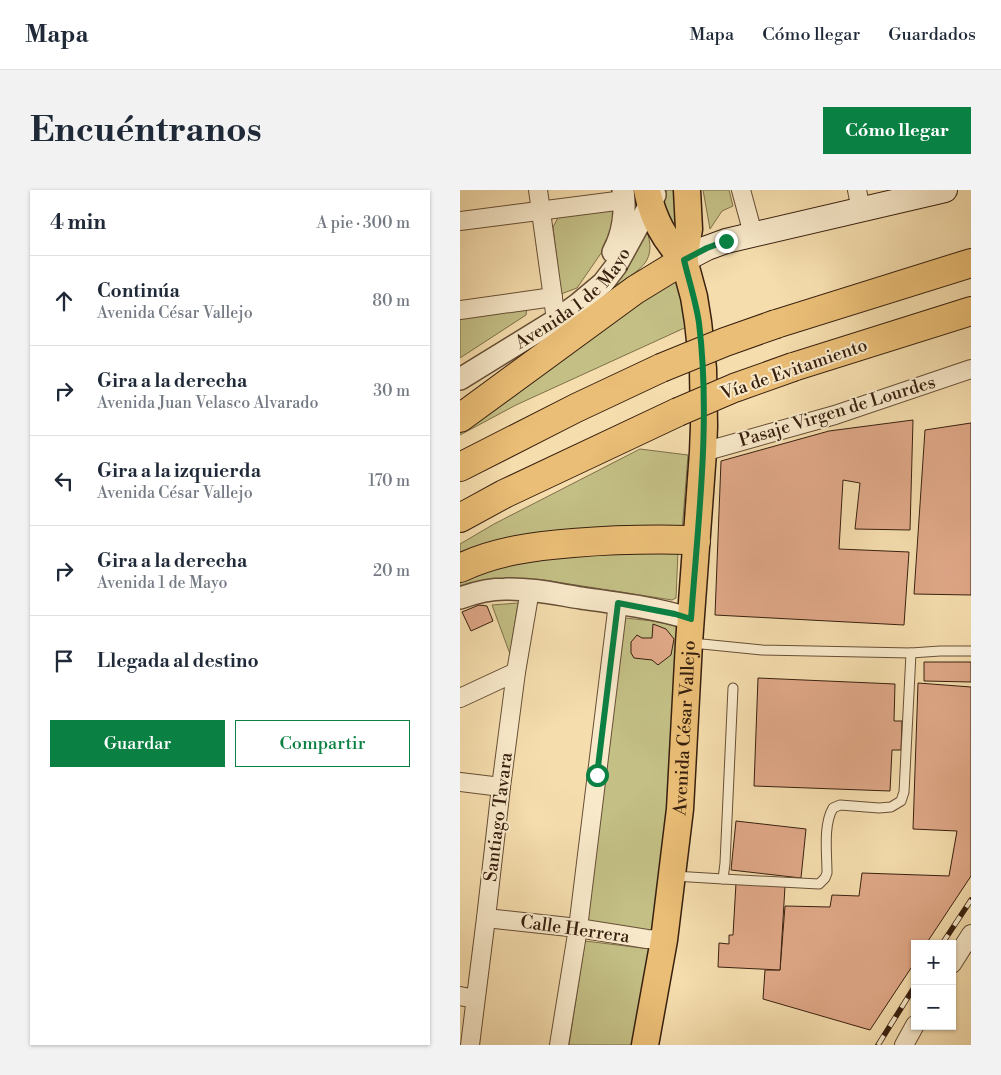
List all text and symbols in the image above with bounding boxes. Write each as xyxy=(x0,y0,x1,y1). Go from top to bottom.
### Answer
text: Mapa xyxy=(25,20,88,50)
text: Mapa xyxy=(690,23,734,46)
text: Cómo llegar xyxy=(762,23,860,46)
text: Guardados xyxy=(888,23,976,46)
button: Cómo llegar xyxy=(823,107,971,154)
text: Encuéntranos xyxy=(30,109,262,152)
text: 4 min xyxy=(50,210,106,236)
text: A pie · 300 m xyxy=(317,213,410,233)
route end xyxy=(715,230,738,253)
street label: Avenida 1 de Mayo xyxy=(510,244,636,355)
text: Continúa xyxy=(97,279,180,303)
icon: ahead xyxy=(50,287,78,315)
text: 80 m xyxy=(372,291,410,311)
text: Avenida César Vallejo xyxy=(97,303,253,323)
street label: Vía de Evitamiento xyxy=(717,334,871,406)
text: Gira a la derecha xyxy=(97,369,247,393)
street label: Pasaje Virgen de Lourdes xyxy=(736,371,938,452)
icon: right xyxy=(50,377,78,405)
text: 30 m xyxy=(373,381,410,401)
text: Avenida Juan Velasco Alvarado xyxy=(97,393,318,413)
text: Gira a la izquierda xyxy=(97,459,261,483)
icon: left xyxy=(50,467,78,495)
text: 170 m xyxy=(368,471,410,491)
text: Avenida César Vallejo xyxy=(97,483,253,503)
text: Gira a la derecha xyxy=(97,549,247,573)
icon: right xyxy=(50,557,78,585)
text: 20 m xyxy=(373,561,410,581)
text: Avenida 1 de Mayo xyxy=(97,573,228,593)
street label: Avenida César Vallejo xyxy=(668,640,701,818)
icon: arrive xyxy=(50,647,78,675)
text: Llegada al destino xyxy=(97,649,259,673)
button: Guardar xyxy=(50,720,225,767)
button: Compartir xyxy=(235,720,410,767)
street label: Santiago Tavara xyxy=(479,750,518,883)
route start xyxy=(586,764,609,787)
street label: Calle Herrera xyxy=(519,910,632,949)
map controls xyxy=(911,940,956,1030)
button: + xyxy=(911,940,956,985)
button: − xyxy=(911,985,956,1030)

